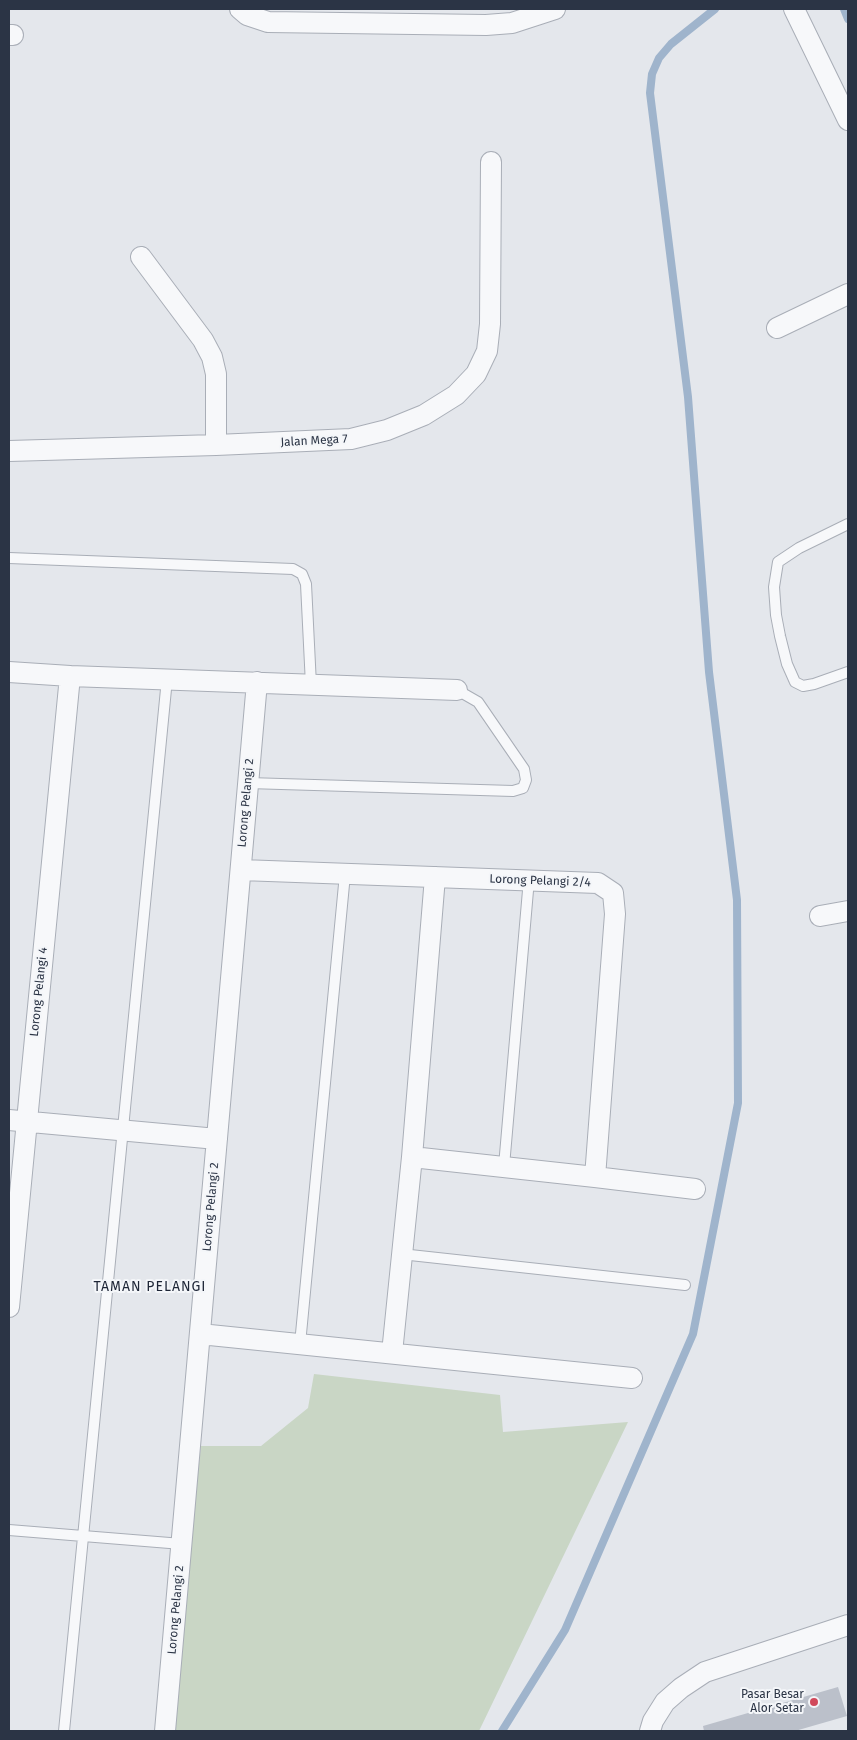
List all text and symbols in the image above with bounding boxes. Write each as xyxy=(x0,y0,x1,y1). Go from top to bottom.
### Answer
street label: Jalan Mega 7 xyxy=(280,432,348,450)
street label: Lorong Pelangi 2 xyxy=(235,758,257,848)
street label: Lorong Pelangi 2/4 xyxy=(489,872,591,890)
street label: Lorong Pelangi 4 xyxy=(27,947,51,1037)
street label: Lorong Pelangi 2 xyxy=(200,1162,222,1252)
district label: TAMAN PELANGI xyxy=(92,1279,208,1295)
street label: Lorong Pelangi 2 xyxy=(165,1565,187,1655)
place label: Pasar Besar Alor Setar xyxy=(741,1688,804,1716)
marker: Pasar Besar Alor Setar xyxy=(808,1696,820,1708)

